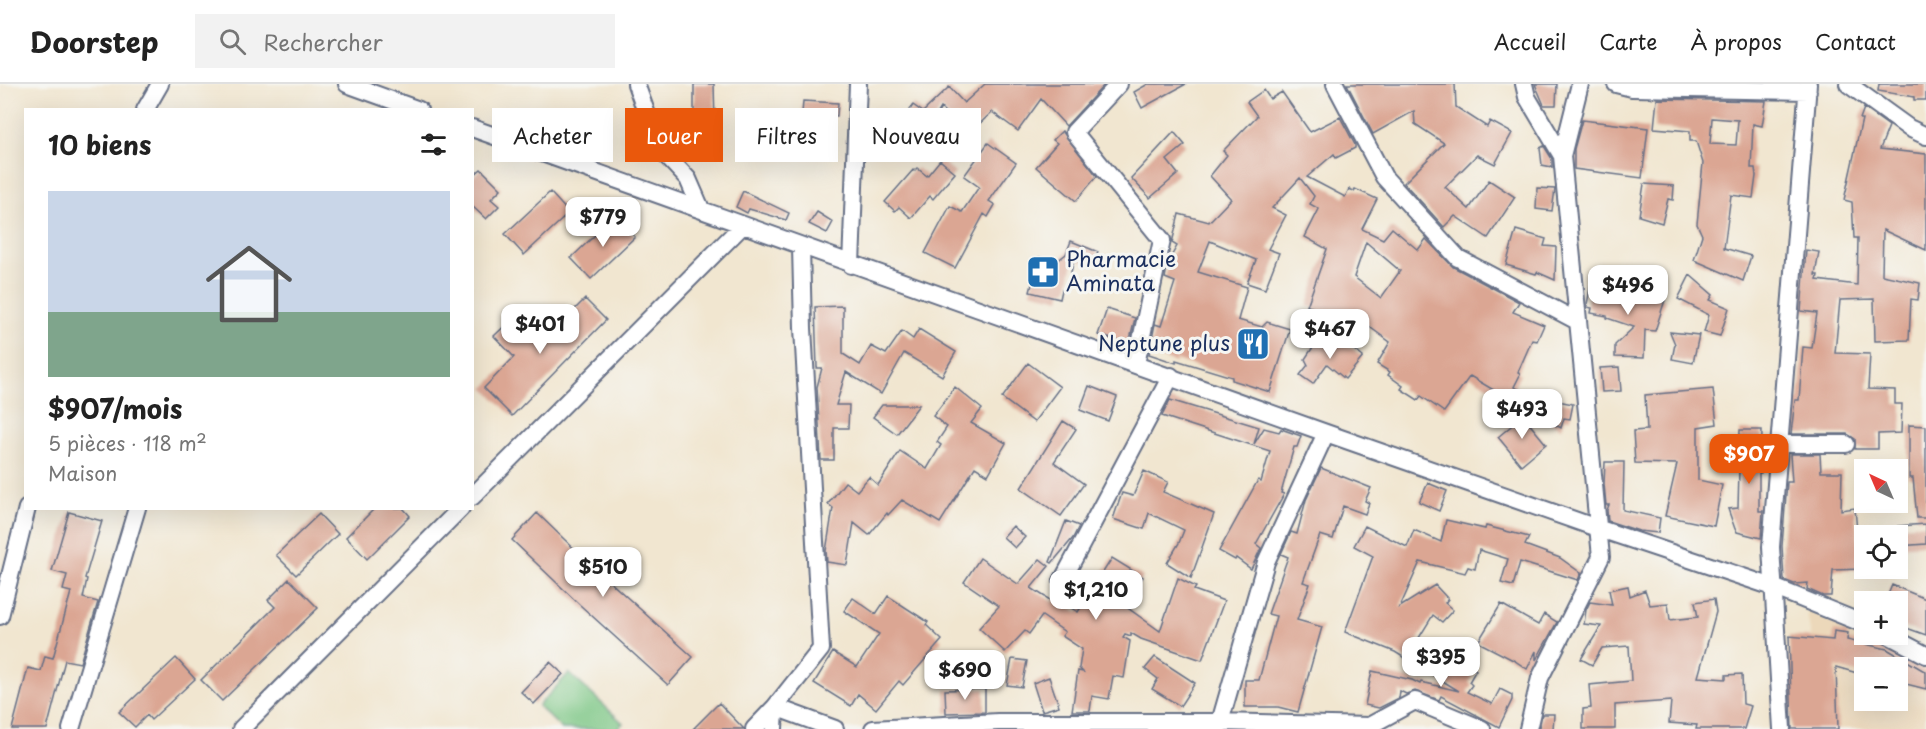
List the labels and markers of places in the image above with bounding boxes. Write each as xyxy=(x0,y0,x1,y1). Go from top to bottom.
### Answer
pin: $779 xyxy=(567,197,639,248)
place label: Pharmacie Aminata xyxy=(1066,242,1176,298)
pharmacy icon: Pharmacie Aminata xyxy=(1025,254,1061,290)
pin: $496 xyxy=(1592,265,1664,316)
pin: $401 xyxy=(504,304,576,355)
pin: $467 xyxy=(1294,309,1366,360)
place label: Neptune plus xyxy=(1098,326,1230,358)
restaurant icon: Neptune plus xyxy=(1235,326,1271,362)
pin: $493 xyxy=(1486,389,1558,440)
pin: $907 xyxy=(1713,434,1785,485)
pin: $510 xyxy=(567,547,639,598)
pin: $1,210 xyxy=(1047,570,1145,621)
pin: $395 xyxy=(1405,637,1477,688)
pin: $690 xyxy=(929,650,1001,701)

